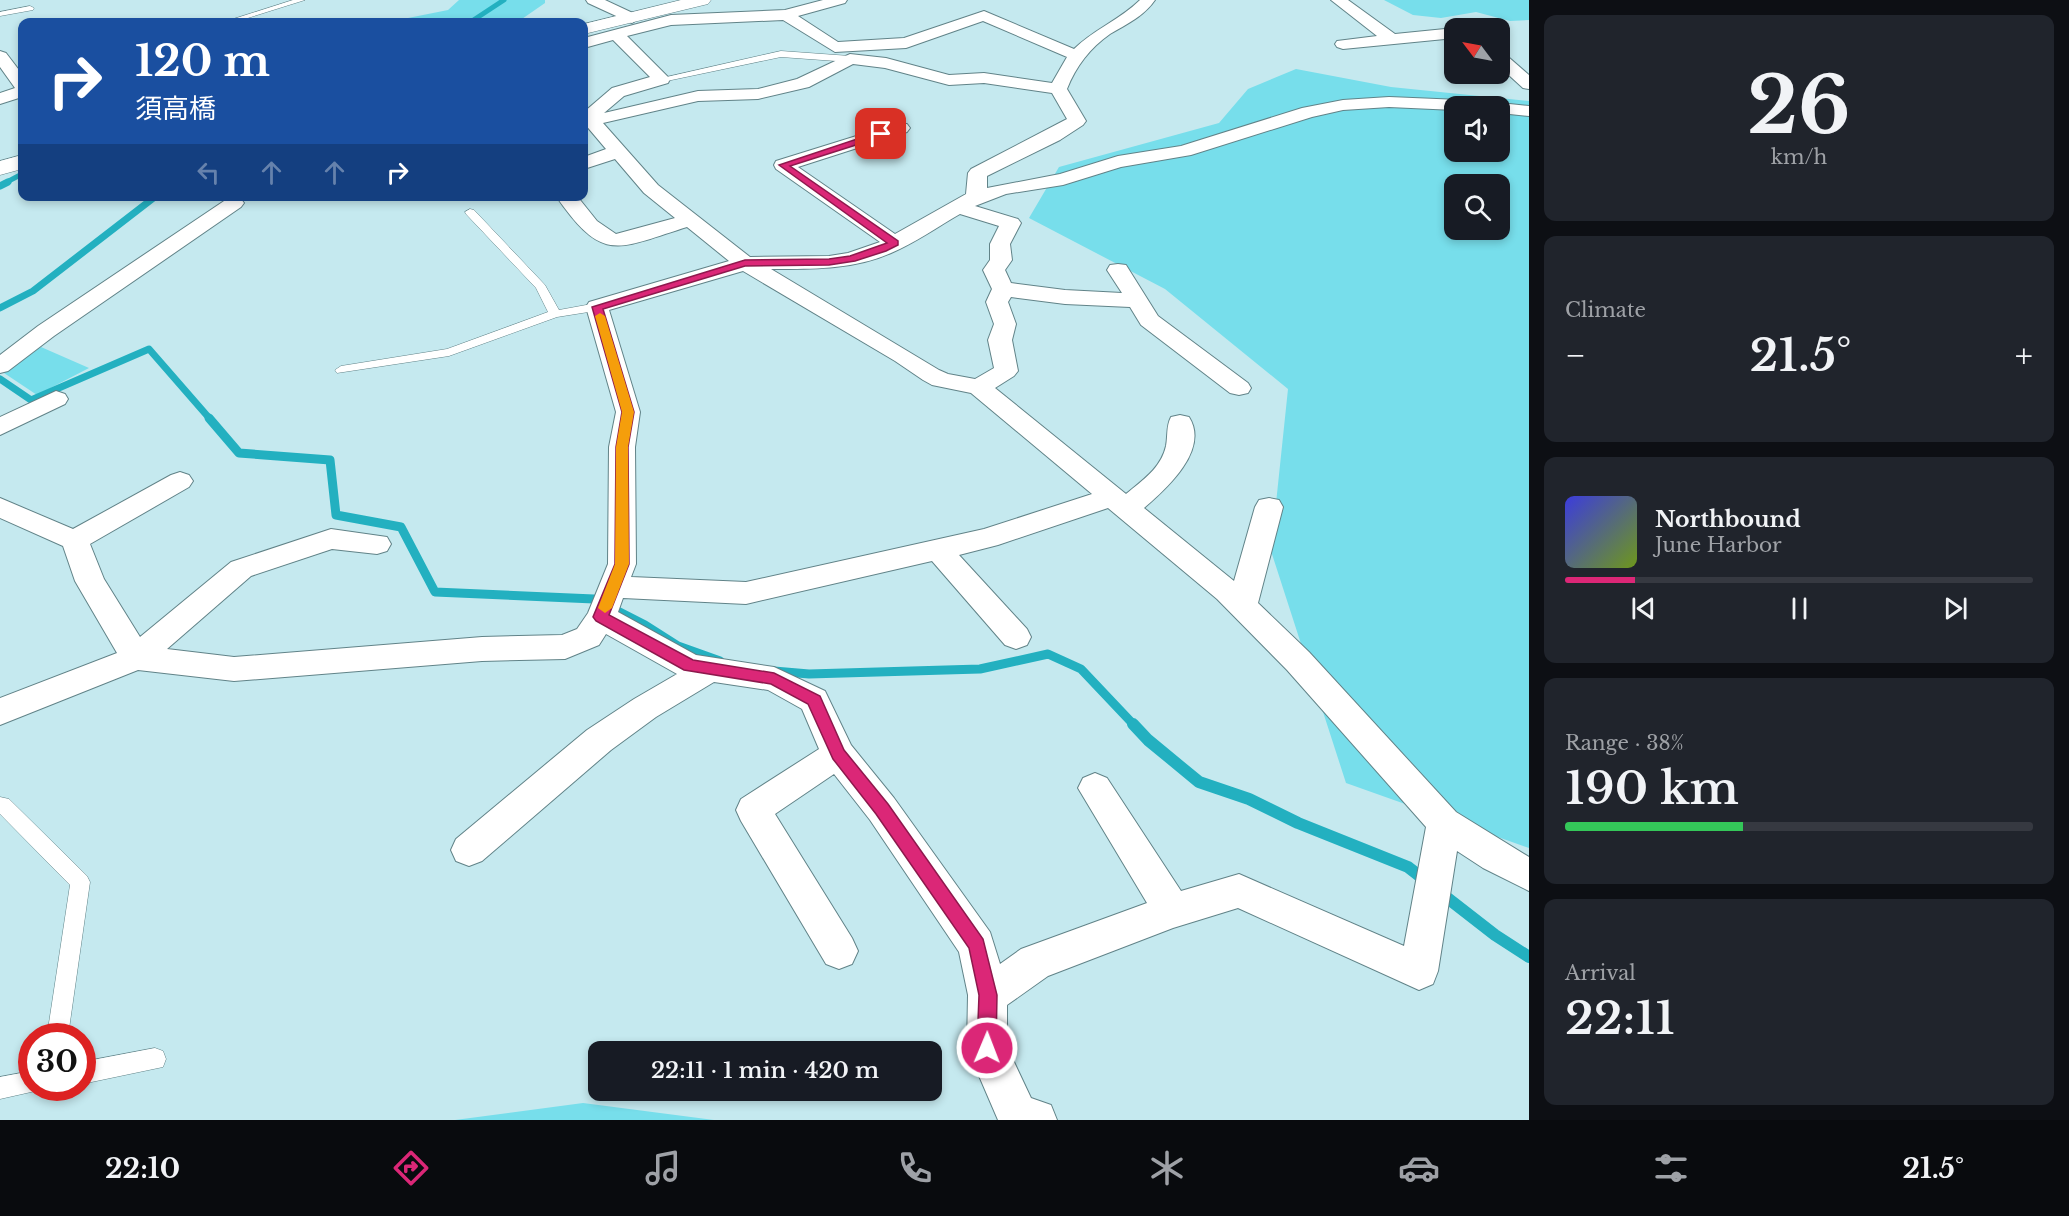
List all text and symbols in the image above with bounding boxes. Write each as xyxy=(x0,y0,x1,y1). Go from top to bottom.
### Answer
north arrow xyxy=(1444,18,1510,84)
map controls xyxy=(1444,18,1510,240)
text: 120 m xyxy=(135,35,270,87)
icon: right xyxy=(36,42,114,120)
text: 26 xyxy=(1747,57,1851,154)
text: 須高橋 xyxy=(135,92,216,125)
button: sound xyxy=(1444,96,1510,162)
pin xyxy=(855,108,906,159)
icon: arrive xyxy=(864,117,897,150)
text: km/h xyxy=(1771,145,1827,169)
icon: left xyxy=(192,156,225,189)
icon: ahead xyxy=(255,156,288,189)
icon: ahead xyxy=(318,156,351,189)
icon: right xyxy=(381,156,414,189)
button: search xyxy=(1444,174,1510,240)
text: Climate xyxy=(1565,298,1646,322)
text: 21.5° xyxy=(1749,327,1851,383)
text: − xyxy=(1565,335,1586,376)
text: + xyxy=(2015,335,2033,376)
text: Northbound xyxy=(1655,506,1801,533)
text: June Harbor xyxy=(1655,533,1782,557)
icon: previous xyxy=(1627,592,1660,625)
icon: pause xyxy=(1783,592,1816,625)
icon: next xyxy=(1939,592,1972,625)
text: Range · 38% xyxy=(1565,731,1684,755)
text: 190 km xyxy=(1565,760,1739,816)
text: Arrival xyxy=(1565,961,1636,985)
text: 22:11 xyxy=(1565,990,1675,1046)
position arrow xyxy=(955,1016,1019,1080)
speed limit sign: 30 xyxy=(18,1023,96,1101)
text: 22:11 · 1 min · 420 m xyxy=(651,1057,879,1084)
icon: directions xyxy=(390,1147,432,1189)
icon: music xyxy=(642,1147,684,1189)
icon: phone xyxy=(894,1147,936,1189)
icon: climate xyxy=(1146,1147,1188,1189)
icon: car xyxy=(1398,1147,1440,1189)
icon: filters xyxy=(1650,1147,1692,1189)
text: 22:10 xyxy=(105,1152,180,1185)
text: 21.5° xyxy=(1902,1152,1964,1185)

